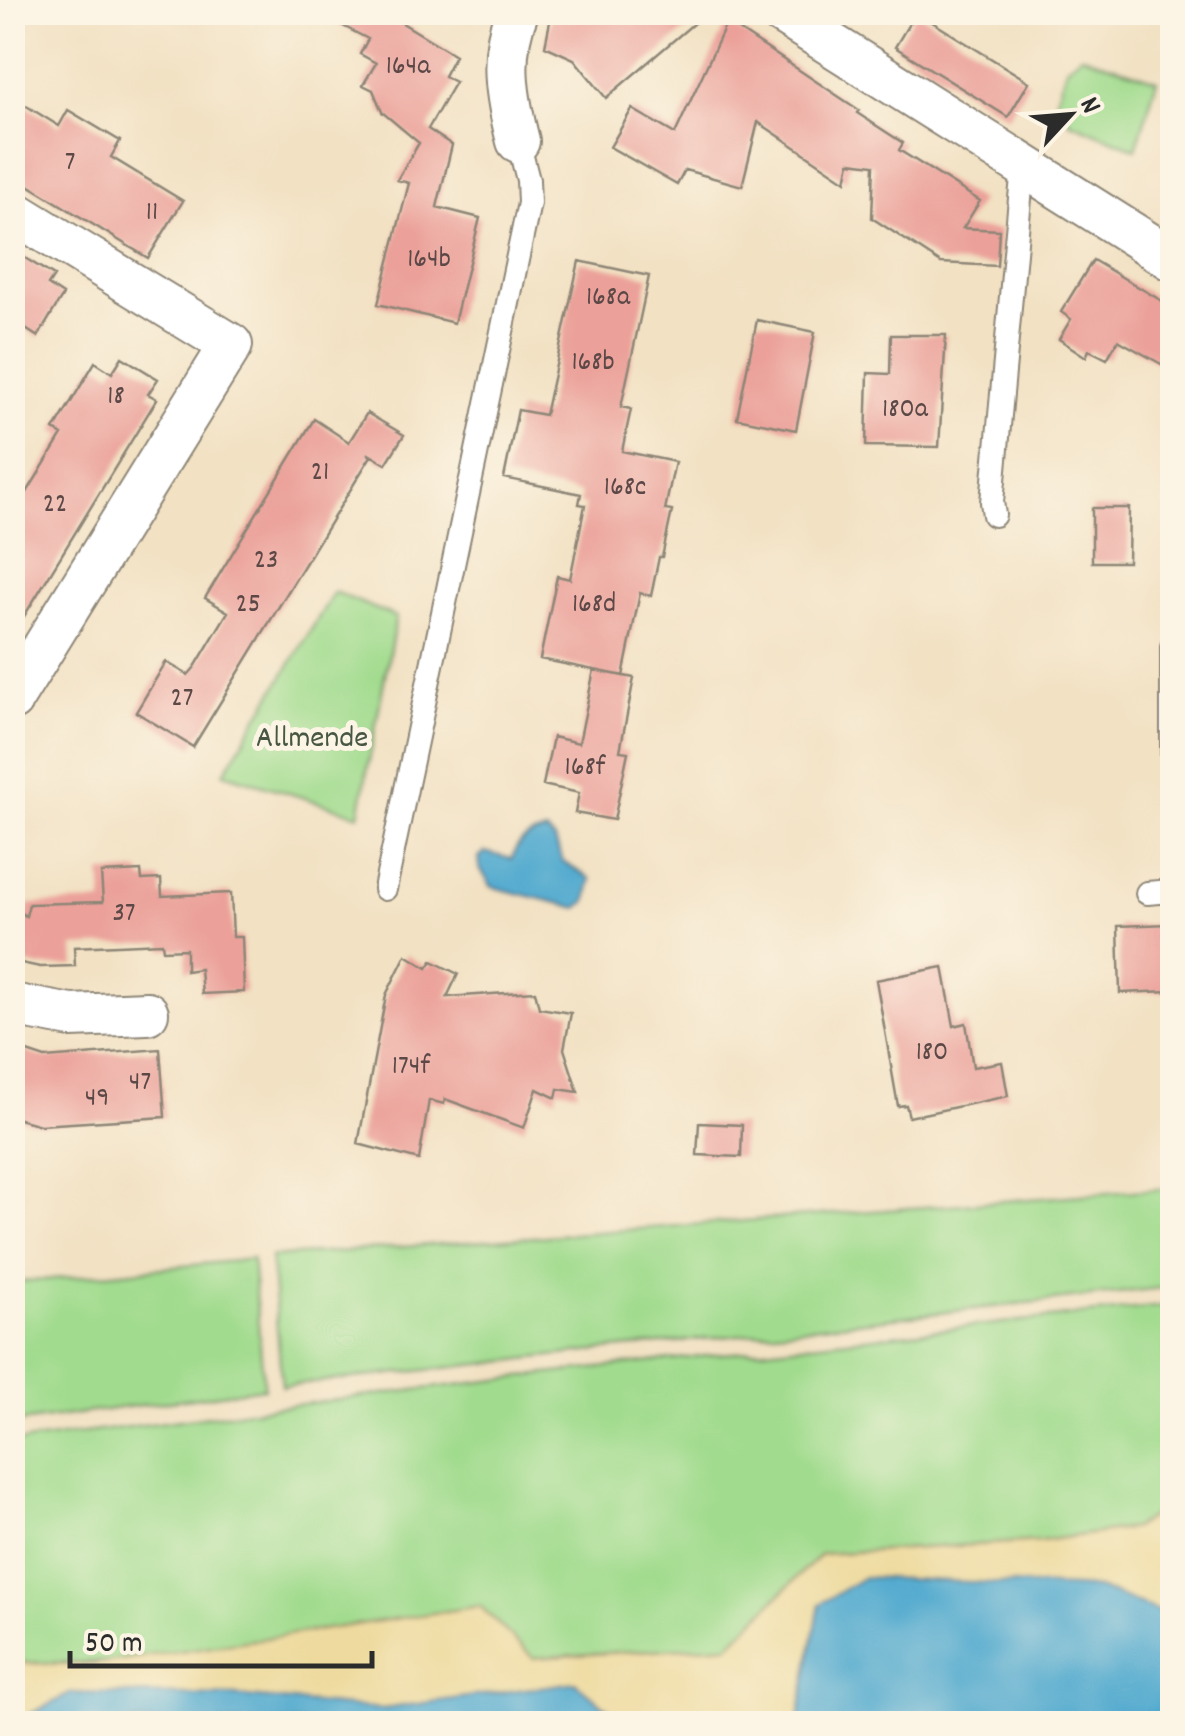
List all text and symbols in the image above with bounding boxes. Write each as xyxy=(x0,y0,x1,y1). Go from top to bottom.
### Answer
house number: 164a xyxy=(386,48,431,88)
north arrow xyxy=(1020,65,1120,165)
text: N xyxy=(1067,91,1109,121)
house number: 7 xyxy=(65,144,75,184)
house number: 11 xyxy=(146,194,158,234)
house number: 164b xyxy=(407,241,451,281)
house number: 168a xyxy=(586,279,631,319)
house number: 168b xyxy=(571,344,615,384)
house number: 18 xyxy=(107,378,125,418)
house number: 180a xyxy=(882,391,929,431)
house number: 21 xyxy=(311,454,329,494)
house number: 168c xyxy=(604,469,646,509)
house number: 22 xyxy=(43,486,67,526)
house number: 23 xyxy=(254,542,278,582)
house number: 25 xyxy=(235,586,261,626)
house number: 168d xyxy=(572,586,616,626)
house number: 27 xyxy=(171,680,193,720)
park label: Allmende xyxy=(256,717,368,763)
house number: 168f xyxy=(565,749,607,789)
house number: 37 xyxy=(112,895,136,935)
house number: 180 xyxy=(916,1034,948,1074)
house number: 174f xyxy=(392,1048,431,1088)
house number: 47 xyxy=(129,1064,151,1104)
house number: 49 xyxy=(85,1080,109,1120)
scale bar xyxy=(70,1606,372,1668)
text: 50 m xyxy=(85,1624,143,1667)

